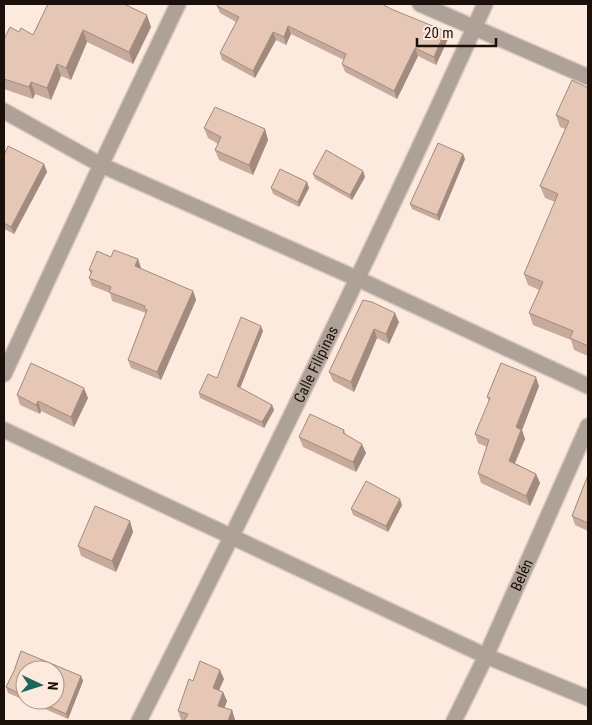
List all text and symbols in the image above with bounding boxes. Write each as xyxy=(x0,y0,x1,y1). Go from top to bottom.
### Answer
scale bar xyxy=(417,15,496,47)
text: 20 m xyxy=(424,24,454,42)
street label: Calle Filipinas xyxy=(290,323,342,406)
street label: Belén xyxy=(507,556,537,594)
north arrow xyxy=(15,660,65,710)
text: N xyxy=(45,681,61,691)

